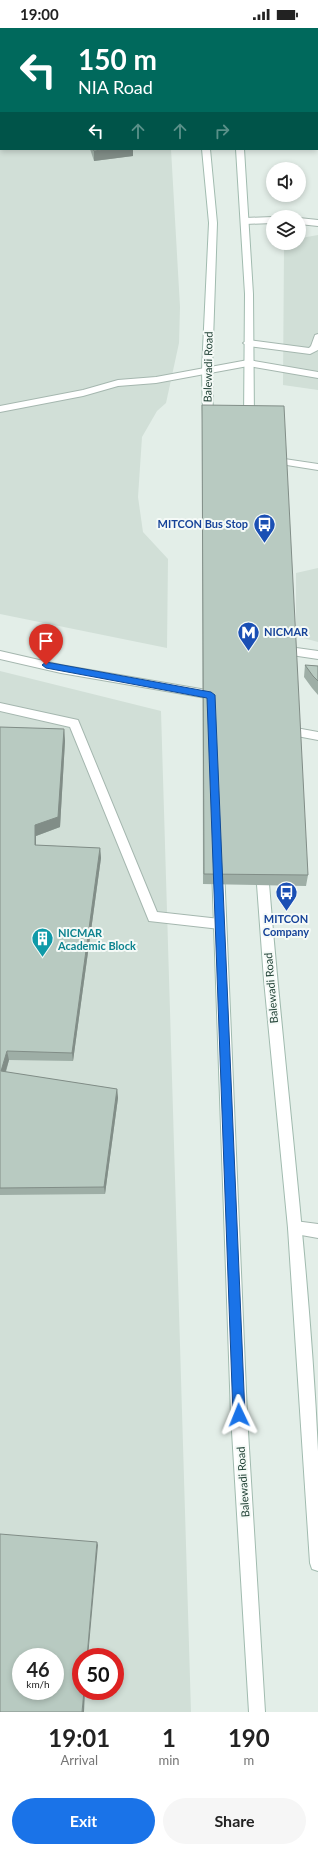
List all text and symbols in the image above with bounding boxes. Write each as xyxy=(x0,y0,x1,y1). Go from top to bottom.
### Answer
text: 19:00 xyxy=(20,5,59,23)
text: 150 m xyxy=(78,42,157,76)
icon: left xyxy=(12,44,64,96)
text: NIA Road xyxy=(78,76,153,98)
icon: left xyxy=(85,120,107,142)
icon: ahead xyxy=(127,120,149,142)
icon: ahead xyxy=(169,120,191,142)
icon: right xyxy=(211,120,233,142)
map controls xyxy=(266,162,306,250)
button: sound xyxy=(266,162,306,202)
button: layers xyxy=(266,210,306,250)
street label: Balewadi Road xyxy=(200,331,215,403)
bus stop icon: MITCON Bus Stop xyxy=(251,511,277,544)
place label: MITCON Bus Stop xyxy=(158,517,248,530)
metro station icon: NICMAR xyxy=(236,619,262,652)
pin xyxy=(29,624,63,665)
place label: NICMAR xyxy=(264,625,309,638)
icon: arrive xyxy=(35,630,57,652)
bus stop icon: MITCON Company xyxy=(273,880,299,913)
place label: MITCON Company xyxy=(263,912,309,938)
building icon: NICMAR Academic Block xyxy=(30,926,56,959)
place label: NICMAR Academic Block xyxy=(57,926,136,952)
street label: Balewadi Road xyxy=(261,952,280,1024)
position arrow xyxy=(218,1394,260,1436)
street label: Balewadi Road xyxy=(234,1446,251,1518)
speed limit sign: 50 xyxy=(72,1648,124,1700)
text: 46 xyxy=(26,1657,50,1681)
text: km/h xyxy=(26,1678,50,1690)
text: 19:01 xyxy=(48,1723,110,1752)
text: 1 xyxy=(162,1723,176,1752)
text: 190 xyxy=(228,1723,270,1752)
text: Arrival xyxy=(61,1752,98,1768)
text: min xyxy=(159,1752,180,1768)
text: m xyxy=(243,1752,254,1768)
button: Exit xyxy=(12,1798,155,1844)
button: Share xyxy=(163,1798,306,1844)

